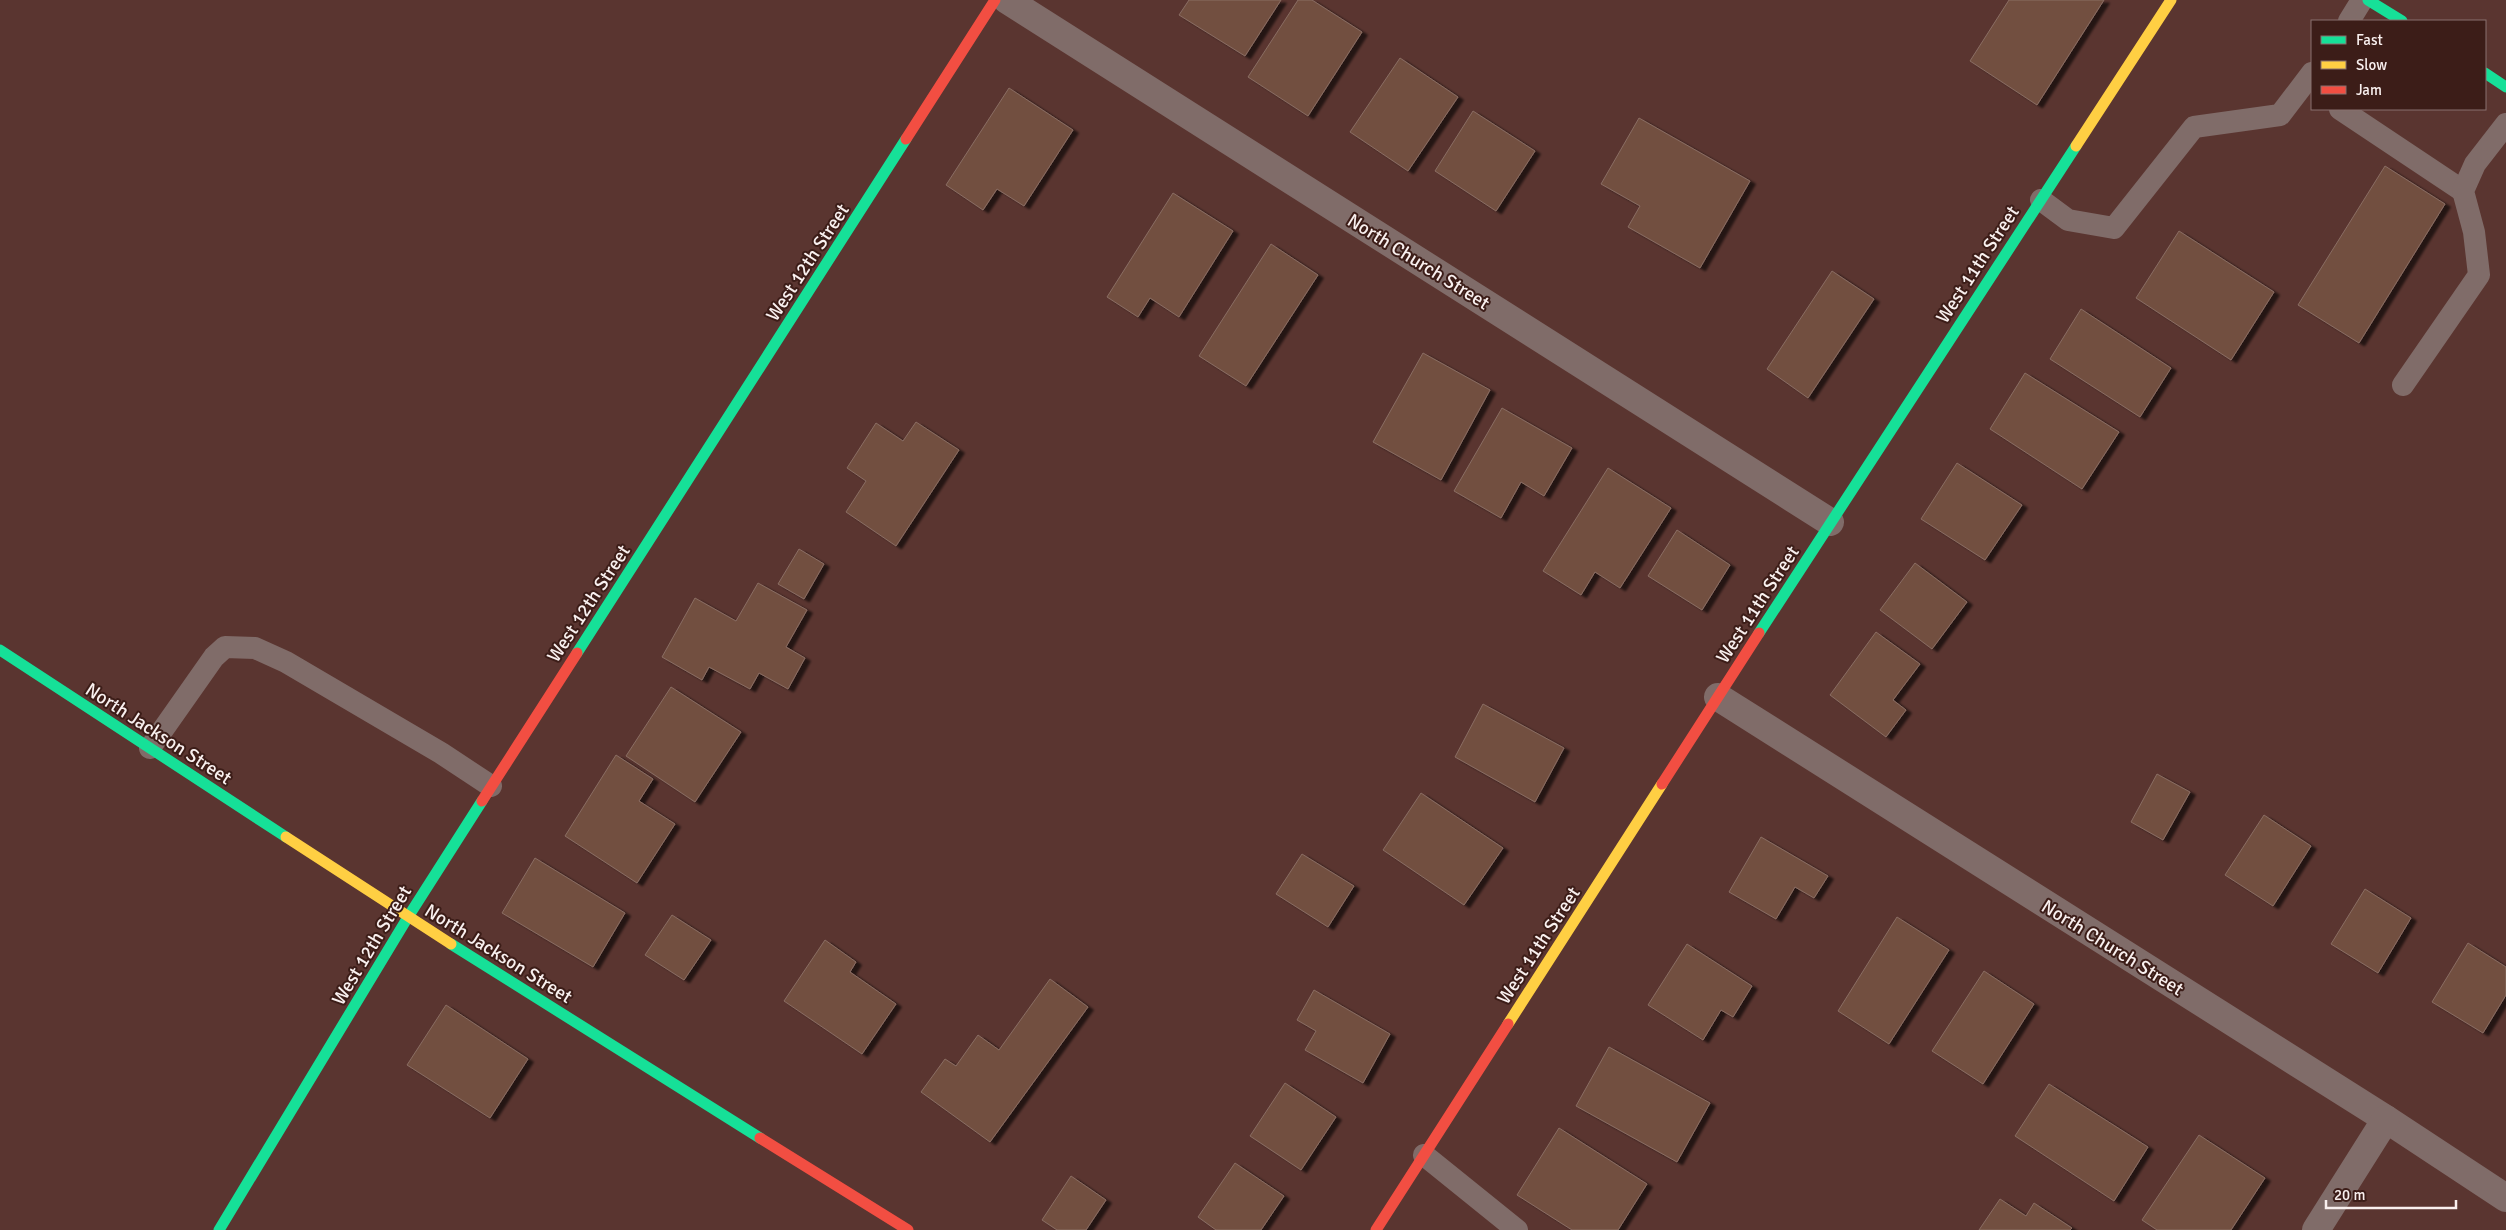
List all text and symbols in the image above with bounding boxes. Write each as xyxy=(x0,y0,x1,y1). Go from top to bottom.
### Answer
legend xyxy=(2311,20,2486,110)
text: Fast xyxy=(2356,31,2383,49)
text: Slow xyxy=(2356,56,2387,74)
text: Jam xyxy=(2356,81,2382,99)
street label: West 12th Street xyxy=(761,199,855,326)
street label: West 11th Street xyxy=(1931,201,2025,328)
street label: North Church Street xyxy=(1343,208,1494,315)
street label: West 12th Street xyxy=(542,540,636,667)
street label: West 11th Street xyxy=(1711,541,1805,668)
street label: North Jackson Street xyxy=(81,678,236,790)
street label: West 12th Street xyxy=(327,881,417,1010)
street label: West 11th Street xyxy=(1492,882,1586,1009)
street label: North Church Street xyxy=(2037,894,2188,1001)
street label: North Jackson Street xyxy=(420,899,577,1009)
scale bar xyxy=(2326,1178,2456,1210)
text: 20 m xyxy=(2334,1186,2365,1204)

